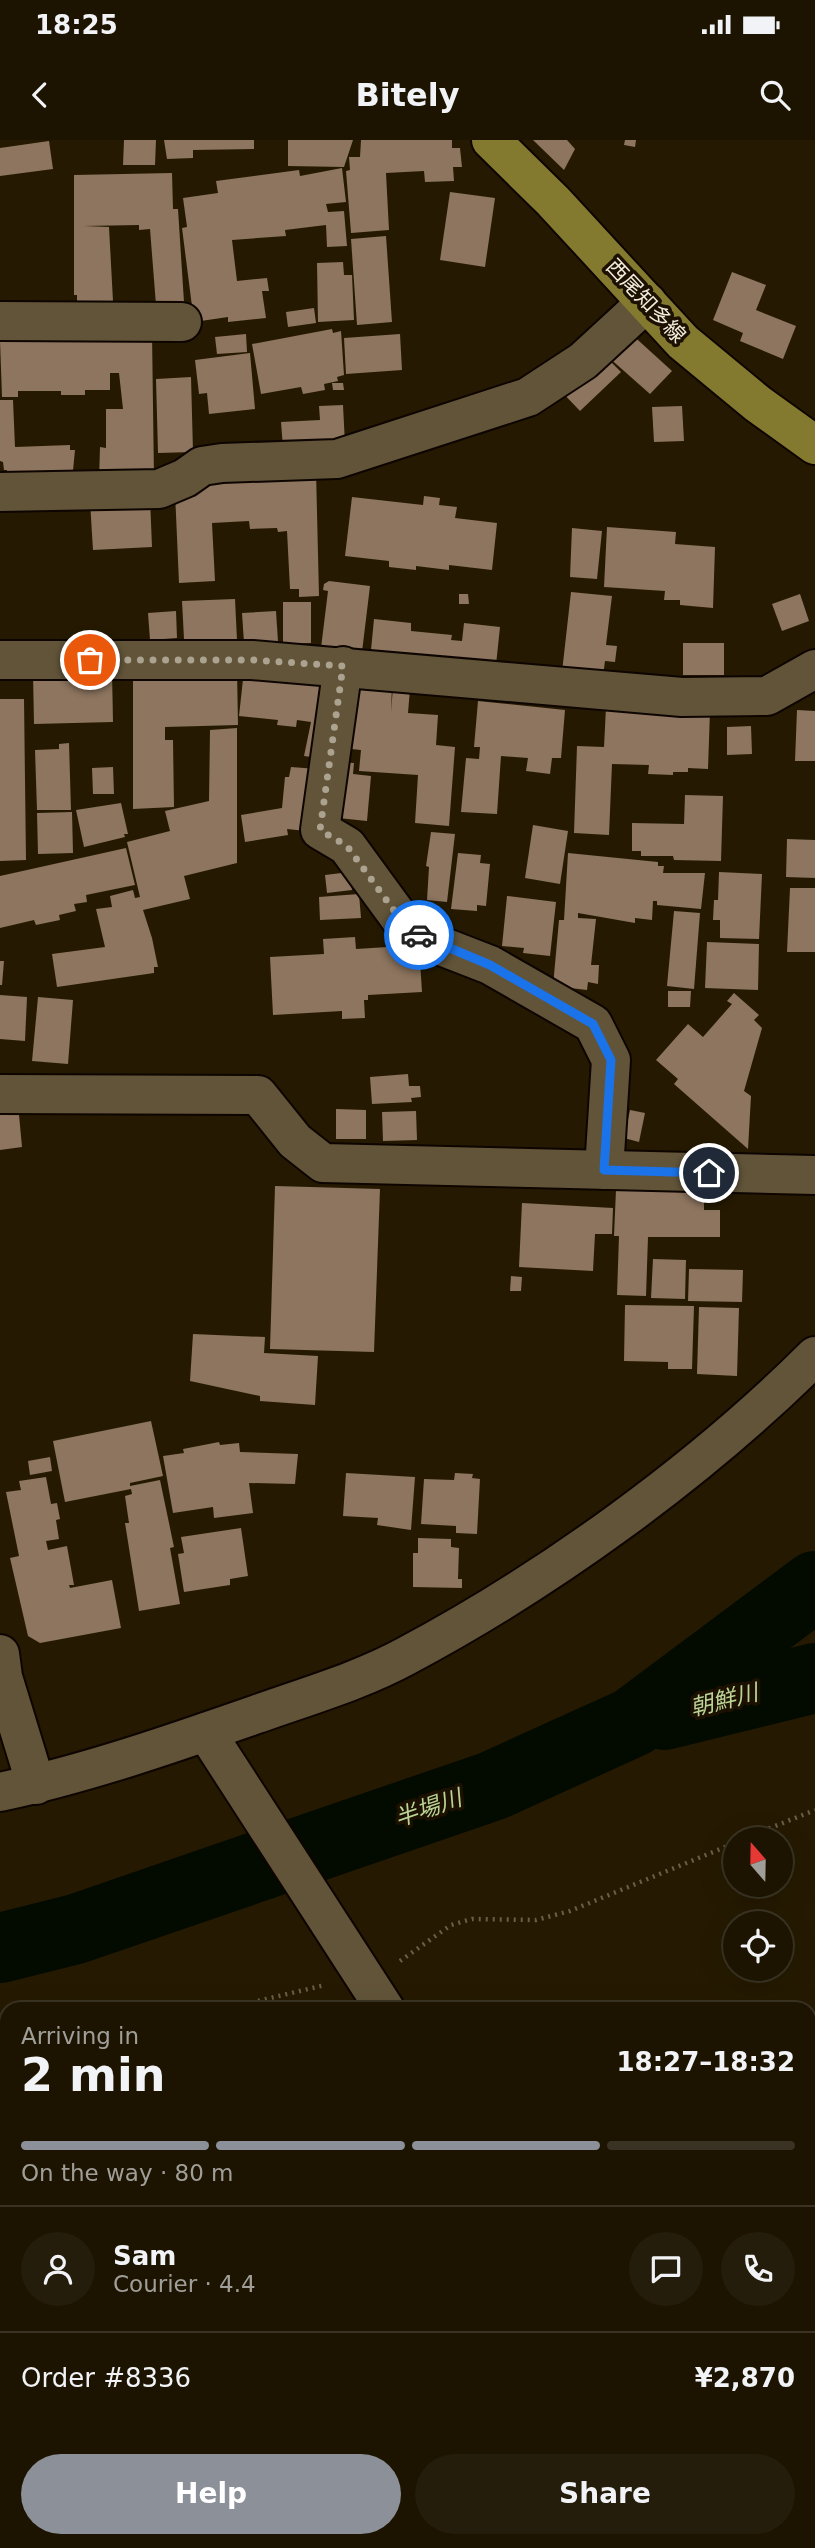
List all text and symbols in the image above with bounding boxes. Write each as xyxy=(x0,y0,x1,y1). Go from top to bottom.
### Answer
text: 18:25 xyxy=(35,10,118,40)
icon: back xyxy=(21,76,59,114)
text: Bitely xyxy=(355,76,460,114)
icon: search xyxy=(756,76,794,114)
street label: 西尾知多線 xyxy=(601,254,691,348)
pin xyxy=(60,630,120,690)
icon: bag xyxy=(71,641,109,679)
courier xyxy=(384,900,454,970)
icon: car xyxy=(400,916,438,954)
pin xyxy=(679,1143,739,1203)
icon: home xyxy=(690,1154,728,1192)
water label: 朝鮮川 xyxy=(687,1678,764,1721)
water label: 半場川 xyxy=(391,1783,468,1832)
north arrow xyxy=(723,1827,793,1897)
map controls xyxy=(723,1827,793,1981)
button: locate xyxy=(723,1911,793,1981)
text: Arriving in xyxy=(21,2023,139,2049)
text: 18:27–18:32 xyxy=(616,2047,795,2077)
text: 2 min xyxy=(21,2048,165,2102)
text: On the way · 80 m xyxy=(21,2160,233,2186)
button: person xyxy=(21,2232,95,2306)
button: chat xyxy=(629,2232,703,2306)
button: phone xyxy=(721,2232,795,2306)
text: Sam xyxy=(113,2241,176,2271)
text: Courier · 4.4 xyxy=(113,2271,256,2297)
text: Order #8336 xyxy=(21,2363,191,2393)
text: ¥2,870 xyxy=(695,2363,795,2393)
button: Help xyxy=(21,2454,401,2534)
button: Share xyxy=(415,2454,795,2534)

